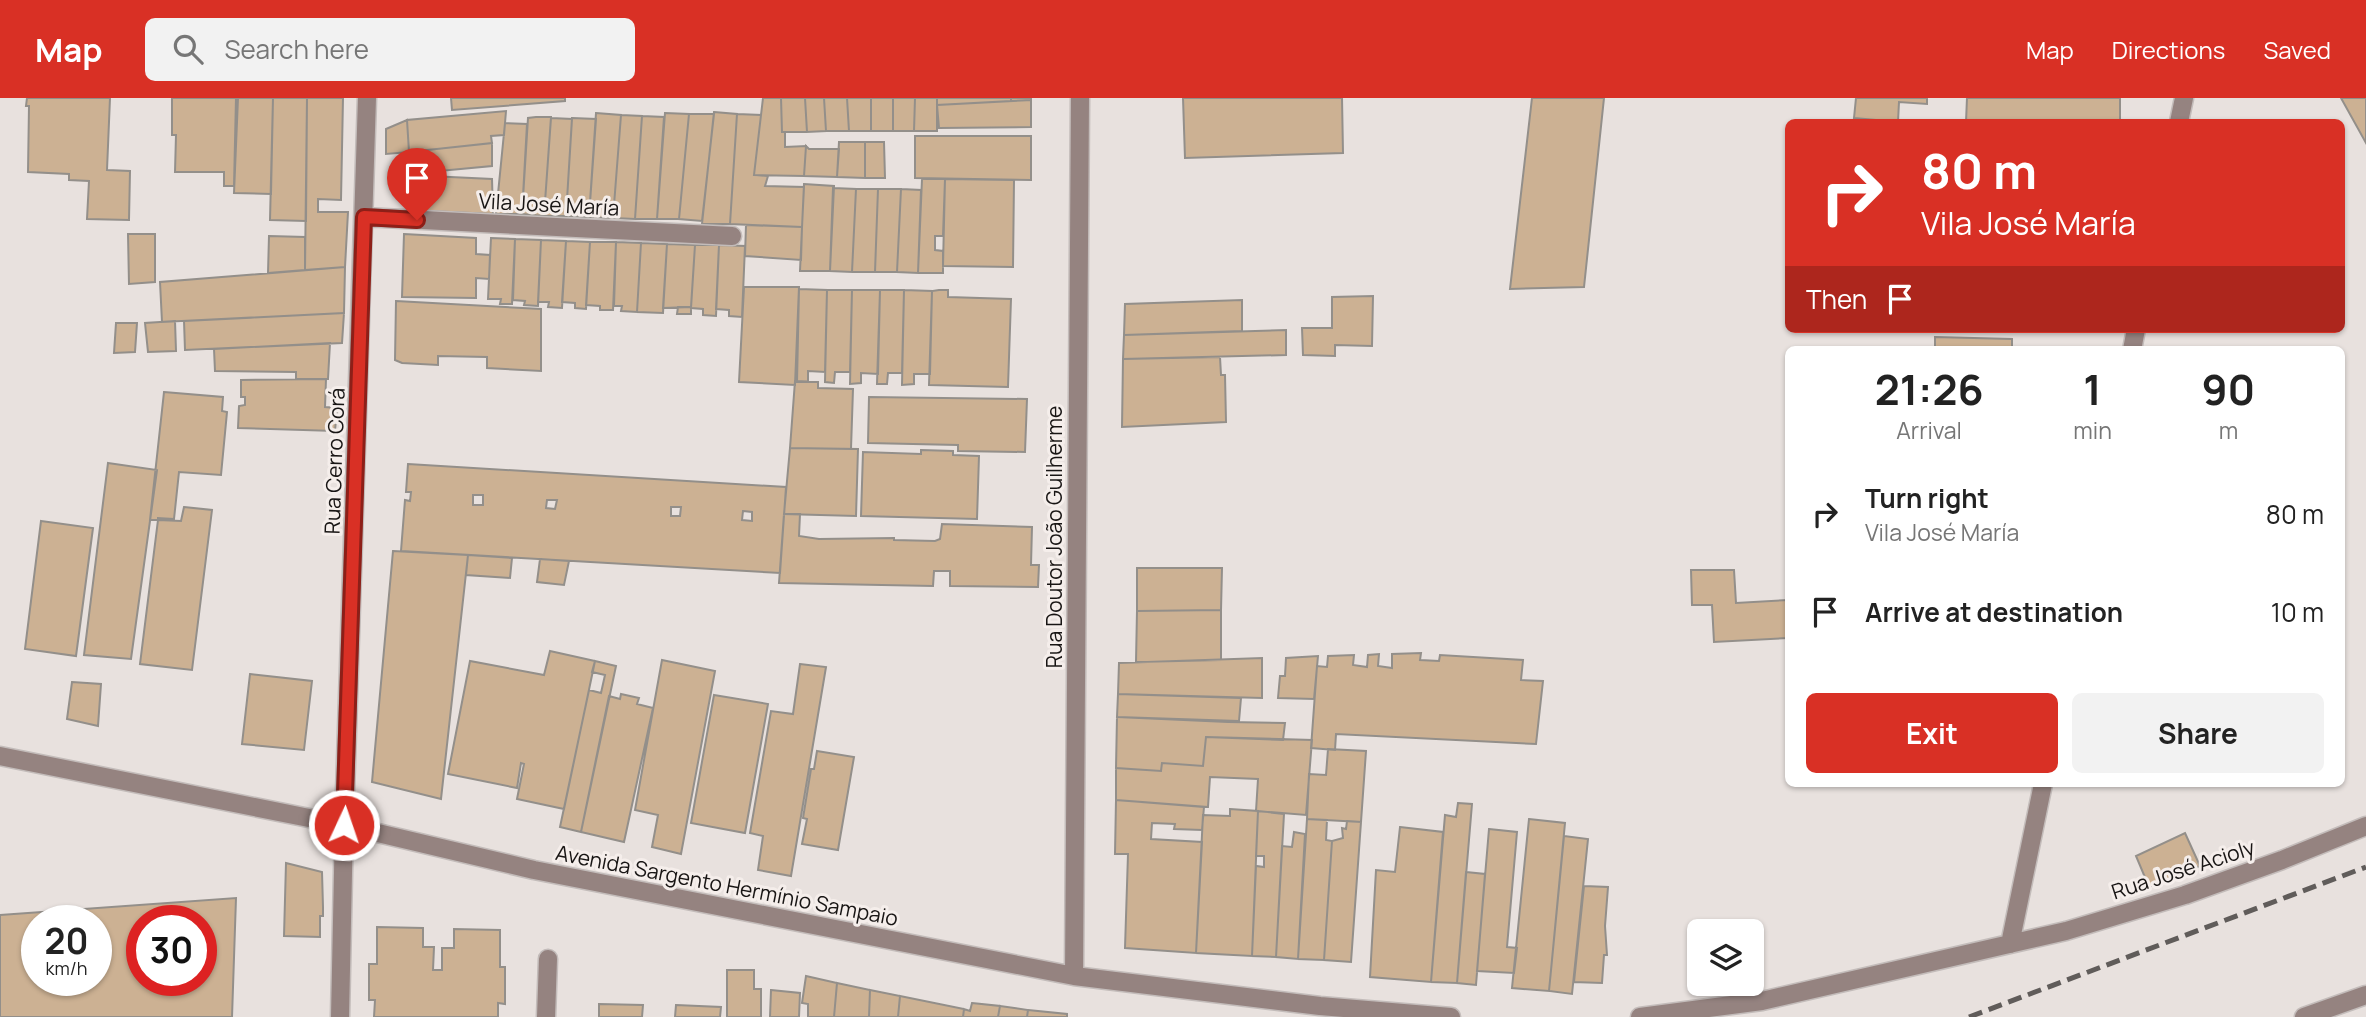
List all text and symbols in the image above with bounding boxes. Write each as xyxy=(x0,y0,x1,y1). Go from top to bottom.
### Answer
search box xyxy=(145,18,635,81)
text: Map xyxy=(35,27,103,72)
icon: search xyxy=(169,30,207,68)
text: Search here xyxy=(225,31,369,67)
text: Map xyxy=(2026,33,2074,66)
text: Directions xyxy=(2112,33,2225,66)
text: Saved xyxy=(2263,33,2331,66)
text: 80 m xyxy=(1921,137,2037,204)
icon: right xyxy=(1806,147,1897,238)
pin xyxy=(387,148,447,220)
icon: arrive xyxy=(398,159,436,197)
street label: Vila José María xyxy=(478,186,620,222)
text: Vila José María xyxy=(1921,201,2136,245)
icon: arrive xyxy=(1881,280,1919,318)
text: Then xyxy=(1806,281,1867,317)
text: 21:26 xyxy=(1875,360,1984,418)
text: 1 xyxy=(2083,360,2102,418)
text: 90 xyxy=(2202,360,2255,418)
street label: Rua Cerro Corá xyxy=(317,387,351,535)
street label: Rua Doutor João Guilherme xyxy=(1040,406,1068,668)
text: Arrival xyxy=(1896,414,1962,446)
text: min xyxy=(2073,414,2112,446)
text: m xyxy=(2219,414,2238,446)
text: Turn right xyxy=(1865,480,1989,516)
icon: right xyxy=(1806,495,1844,533)
text: 80 m xyxy=(2266,496,2324,532)
text: Vila José María xyxy=(1865,516,2019,548)
icon: arrive xyxy=(1806,593,1844,631)
text: Arrive at destination xyxy=(1865,594,2123,630)
text: 10 m xyxy=(2271,594,2324,630)
button: Exit xyxy=(1806,693,2058,773)
button: Share xyxy=(2072,693,2324,773)
position arrow xyxy=(307,788,381,862)
street label: Rua José Acioly xyxy=(2108,833,2258,905)
street label: Avenida Sargento Hermínio Sampaio xyxy=(553,838,901,932)
speed limit sign: 30 xyxy=(126,905,217,996)
text: 20 xyxy=(45,917,88,965)
map controls xyxy=(1687,919,1764,996)
button: layers xyxy=(1687,919,1764,996)
text: km/h xyxy=(46,956,87,980)

